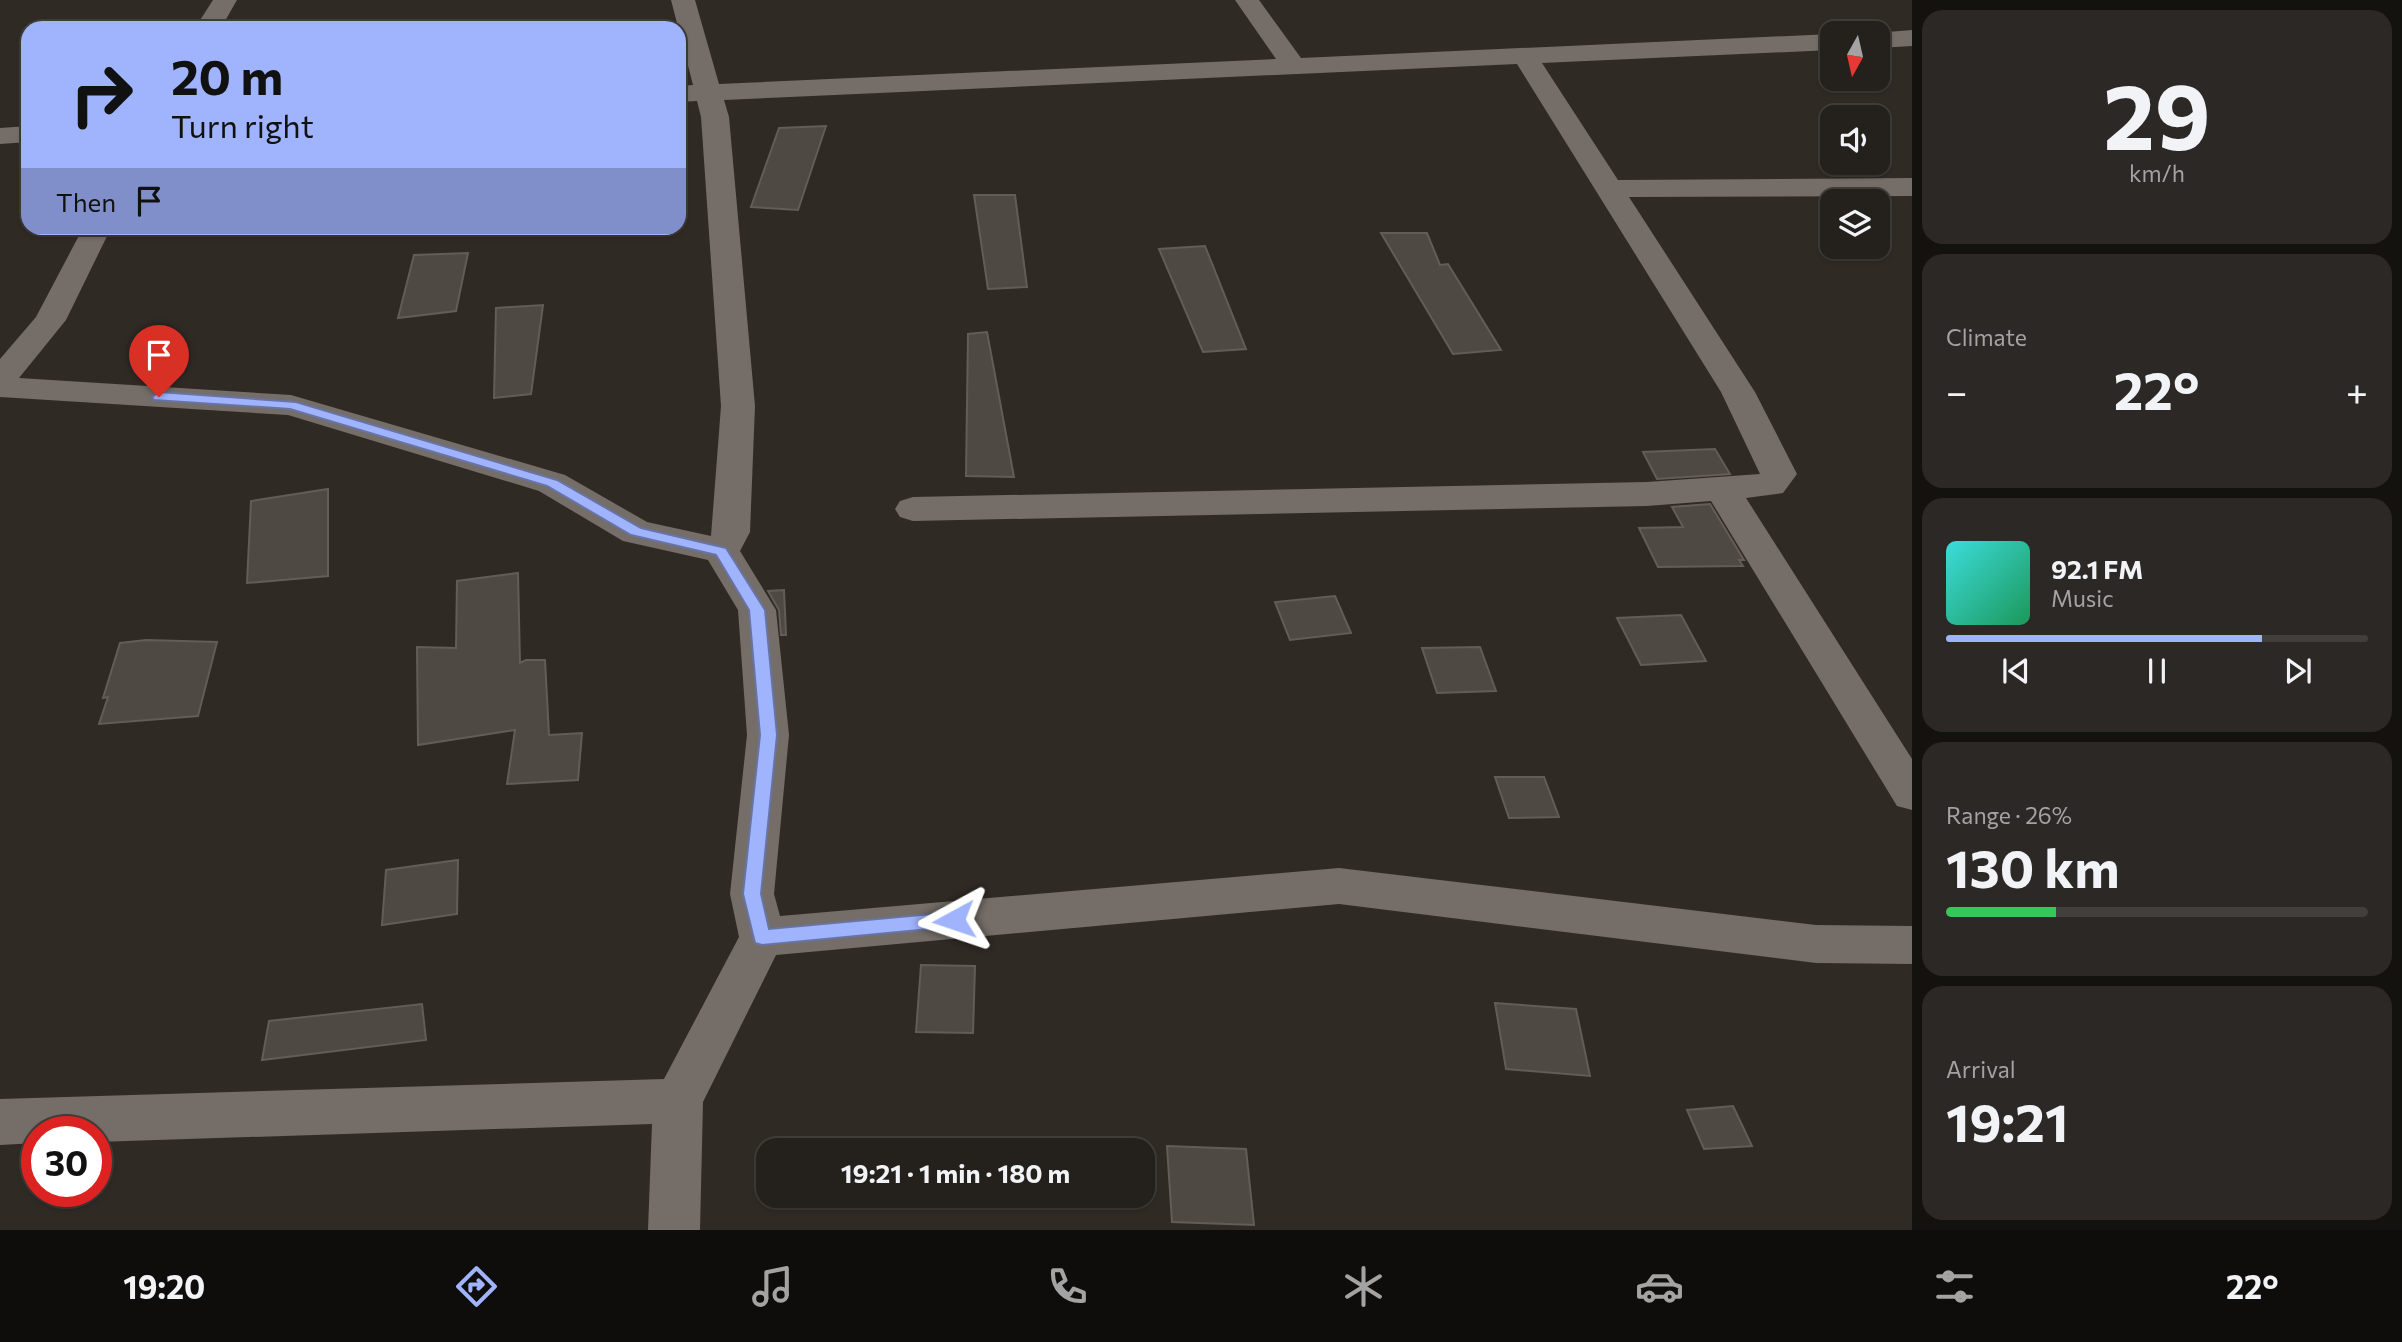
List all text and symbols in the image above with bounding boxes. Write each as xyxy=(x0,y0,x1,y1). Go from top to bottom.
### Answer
north arrow xyxy=(1820,21,1890,91)
map controls xyxy=(1820,21,1890,259)
text: 20 m xyxy=(171,45,283,105)
icon: right xyxy=(56,49,147,140)
text: 29 xyxy=(2103,57,2211,169)
text: Turn right xyxy=(171,105,314,145)
button: sound xyxy=(1820,105,1890,175)
text: km/h xyxy=(2129,159,2185,187)
icon: arrive xyxy=(130,182,168,220)
text: Then xyxy=(56,186,116,217)
button: layers xyxy=(1820,189,1890,259)
text: Climate xyxy=(1946,323,2027,351)
pin xyxy=(129,325,189,397)
icon: arrive xyxy=(140,336,178,374)
text: 22° xyxy=(2114,357,2199,421)
text: − xyxy=(1946,367,1968,414)
text: + xyxy=(2346,367,2368,414)
text: 92.1 FM xyxy=(2051,553,2143,584)
text: Music xyxy=(2051,584,2114,612)
icon: previous xyxy=(1997,652,2035,690)
icon: pause xyxy=(2138,652,2176,690)
icon: next xyxy=(2279,652,2317,690)
text: Range · 26% xyxy=(1946,801,2072,829)
text: 130 km xyxy=(1946,835,2120,899)
position arrow xyxy=(917,883,991,957)
text: Arrival xyxy=(1946,1055,2016,1083)
text: 19:21 xyxy=(1946,1089,2069,1153)
speed limit sign: 30 xyxy=(21,1116,112,1207)
text: 19:21 · 1 min · 180 m xyxy=(841,1157,1070,1188)
icon: directions xyxy=(452,1262,501,1311)
icon: music xyxy=(748,1262,797,1311)
icon: phone xyxy=(1043,1262,1092,1311)
icon: climate xyxy=(1339,1262,1388,1311)
icon: car xyxy=(1635,1262,1684,1311)
icon: filters xyxy=(1930,1262,1979,1311)
text: 19:20 xyxy=(123,1266,205,1306)
text: 22° xyxy=(2226,1266,2279,1306)

